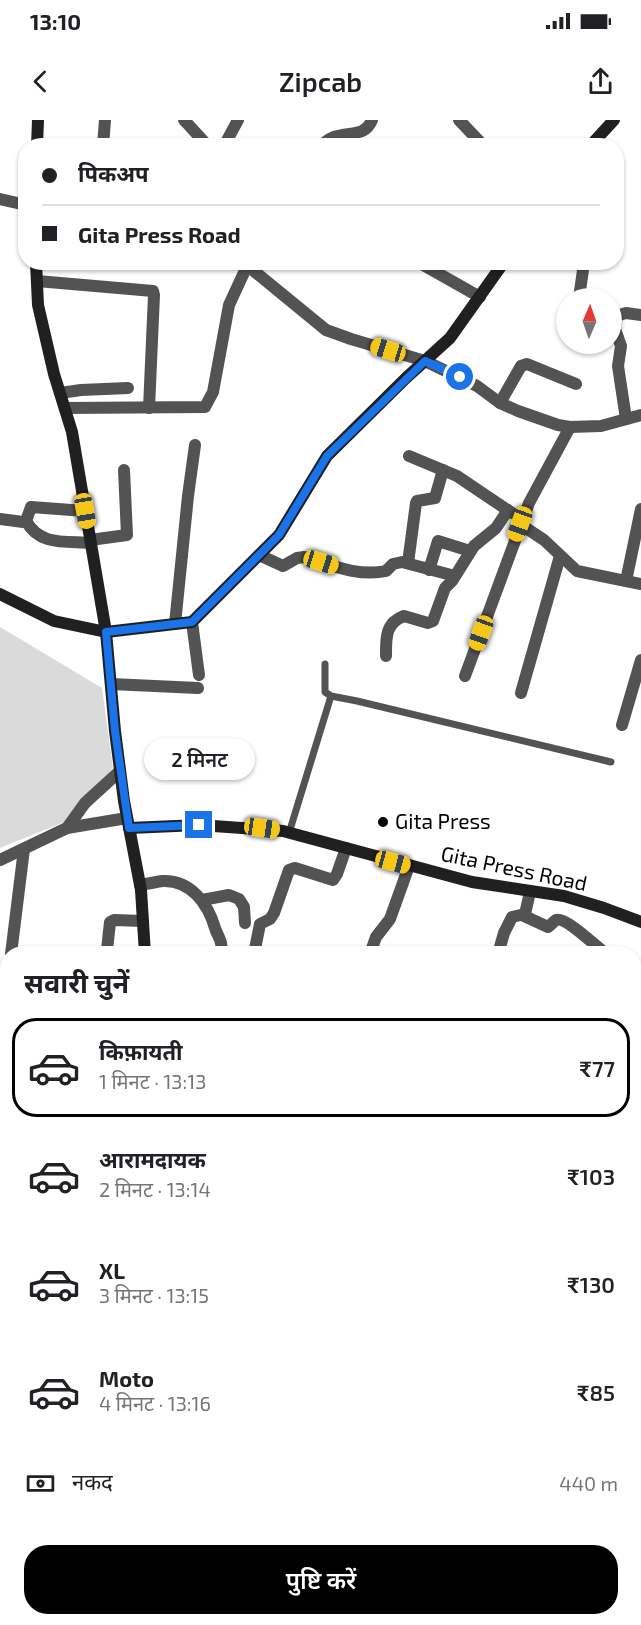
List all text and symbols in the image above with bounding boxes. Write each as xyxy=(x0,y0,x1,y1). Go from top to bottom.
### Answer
text: 13:10 xyxy=(30,8,81,34)
icon: back xyxy=(24,65,57,98)
text: Zipcab xyxy=(279,65,362,97)
icon: share xyxy=(584,65,617,98)
text: पिकअप xyxy=(78,160,149,186)
text: Gita Press Road xyxy=(78,221,241,247)
north arrow xyxy=(556,288,622,354)
map controls xyxy=(556,288,622,354)
car xyxy=(368,336,408,364)
route start xyxy=(446,363,473,390)
car xyxy=(73,492,97,530)
car xyxy=(505,504,535,544)
car xyxy=(301,548,341,576)
car xyxy=(466,613,496,653)
callout: 2 मिनट xyxy=(144,738,254,780)
text: 2 मिनट xyxy=(171,747,228,771)
place label: Gita Press xyxy=(395,808,491,833)
route end xyxy=(185,811,212,838)
marker: Gita Press xyxy=(376,815,390,829)
car xyxy=(243,817,281,839)
street label: Gita Press Road xyxy=(439,840,590,895)
car xyxy=(373,849,413,875)
text: सवारी चुनें xyxy=(24,966,129,998)
text: किफ़ायती xyxy=(99,1038,183,1064)
icon: car xyxy=(27,1041,81,1095)
text: ₹77 xyxy=(579,1055,615,1081)
text: 1 मिनट · 13:13 xyxy=(99,1069,206,1093)
text: आरामदायक xyxy=(99,1146,206,1172)
icon: car xyxy=(27,1149,81,1203)
text: ₹103 xyxy=(567,1163,615,1189)
text: 2 मिनट · 13:14 xyxy=(99,1177,211,1201)
icon: car xyxy=(27,1257,81,1311)
text: XL xyxy=(99,1257,125,1283)
text: ₹130 xyxy=(567,1271,615,1297)
text: 3 मिनट · 13:15 xyxy=(99,1283,209,1307)
icon: car xyxy=(27,1365,81,1419)
text: Moto xyxy=(99,1365,154,1391)
text: ₹85 xyxy=(577,1379,615,1405)
text: 4 मिनट · 13:16 xyxy=(99,1391,211,1415)
icon: cash xyxy=(24,1467,57,1500)
text: नकद xyxy=(72,1468,113,1494)
text: 440 m xyxy=(559,1471,618,1495)
button: पुष्टि करें xyxy=(24,1545,618,1614)

